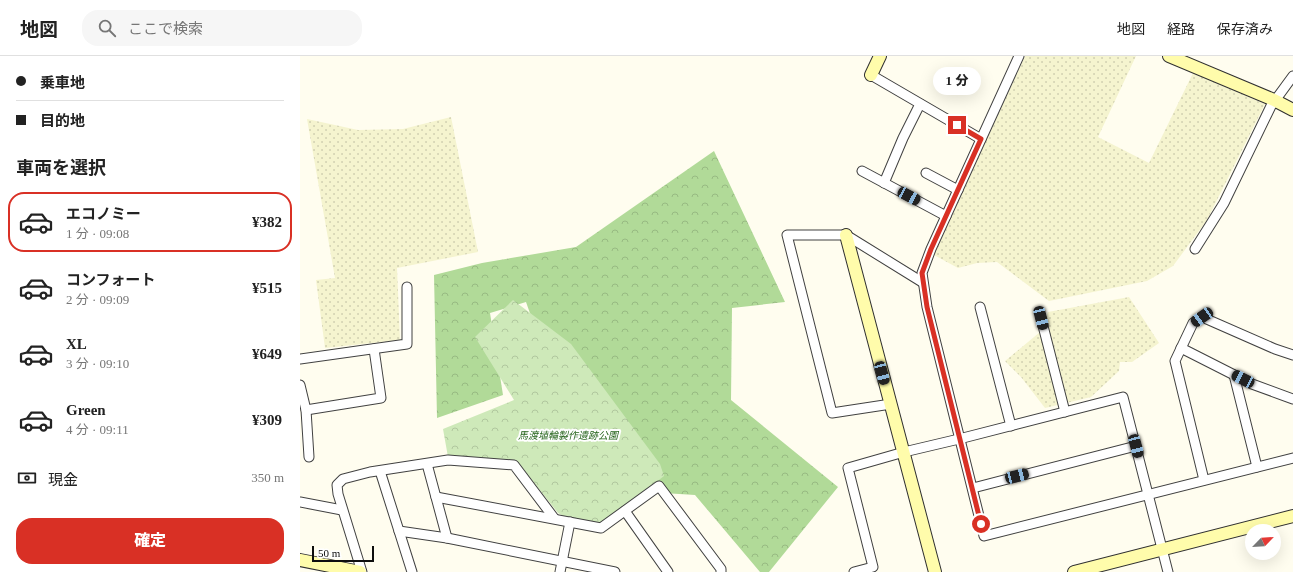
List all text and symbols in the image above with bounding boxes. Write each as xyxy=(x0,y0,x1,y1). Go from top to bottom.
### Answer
search box xyxy=(82,10,362,46)
icon: search xyxy=(96,17,118,39)
text: 地図 xyxy=(20,19,58,40)
text: ここで検索 xyxy=(128,21,203,37)
text: 地図 xyxy=(1117,22,1145,37)
text: 経路 xyxy=(1167,22,1195,37)
text: 保存済み xyxy=(1217,22,1273,37)
callout: 1 分 xyxy=(933,67,981,95)
text: 1 分 xyxy=(946,73,968,88)
text: 乗車地 xyxy=(40,75,85,91)
text: 目的地 xyxy=(40,113,85,129)
route end xyxy=(948,116,966,134)
text: 車両を選択 xyxy=(16,158,106,178)
car xyxy=(896,185,922,207)
icon: car xyxy=(18,204,54,240)
text: エコノミー xyxy=(66,206,141,222)
text: ¥382 xyxy=(252,214,282,230)
text: 1 分 · 09:08 xyxy=(66,226,129,241)
icon: car xyxy=(18,270,54,306)
text: コンフォート xyxy=(66,272,156,288)
text: ¥515 xyxy=(252,280,282,296)
text: 2 分 · 09:09 xyxy=(66,292,129,307)
car xyxy=(1032,305,1050,331)
car xyxy=(1189,305,1215,329)
icon: car xyxy=(18,336,54,372)
text: XL xyxy=(66,336,87,352)
text: ¥649 xyxy=(252,346,282,362)
text: 3 分 · 09:10 xyxy=(66,356,129,371)
car xyxy=(873,360,891,386)
car xyxy=(1230,368,1256,390)
icon: car xyxy=(18,402,54,438)
text: Green xyxy=(66,402,106,418)
text: ¥309 xyxy=(252,412,282,428)
text: 4 分 · 09:11 xyxy=(66,422,129,437)
park label: 馬渡埴輪製作遺跡公園 xyxy=(518,430,620,441)
car xyxy=(1127,433,1145,459)
icon: cash xyxy=(16,467,38,489)
car xyxy=(1004,467,1030,485)
text: 350 m xyxy=(251,470,284,485)
text: 現金 xyxy=(48,472,78,488)
route start xyxy=(972,515,990,533)
button: 確定 xyxy=(16,518,284,564)
north arrow xyxy=(1245,524,1281,560)
map controls xyxy=(1245,524,1281,560)
scale bar xyxy=(312,544,374,563)
text: 50 m xyxy=(318,547,340,559)

